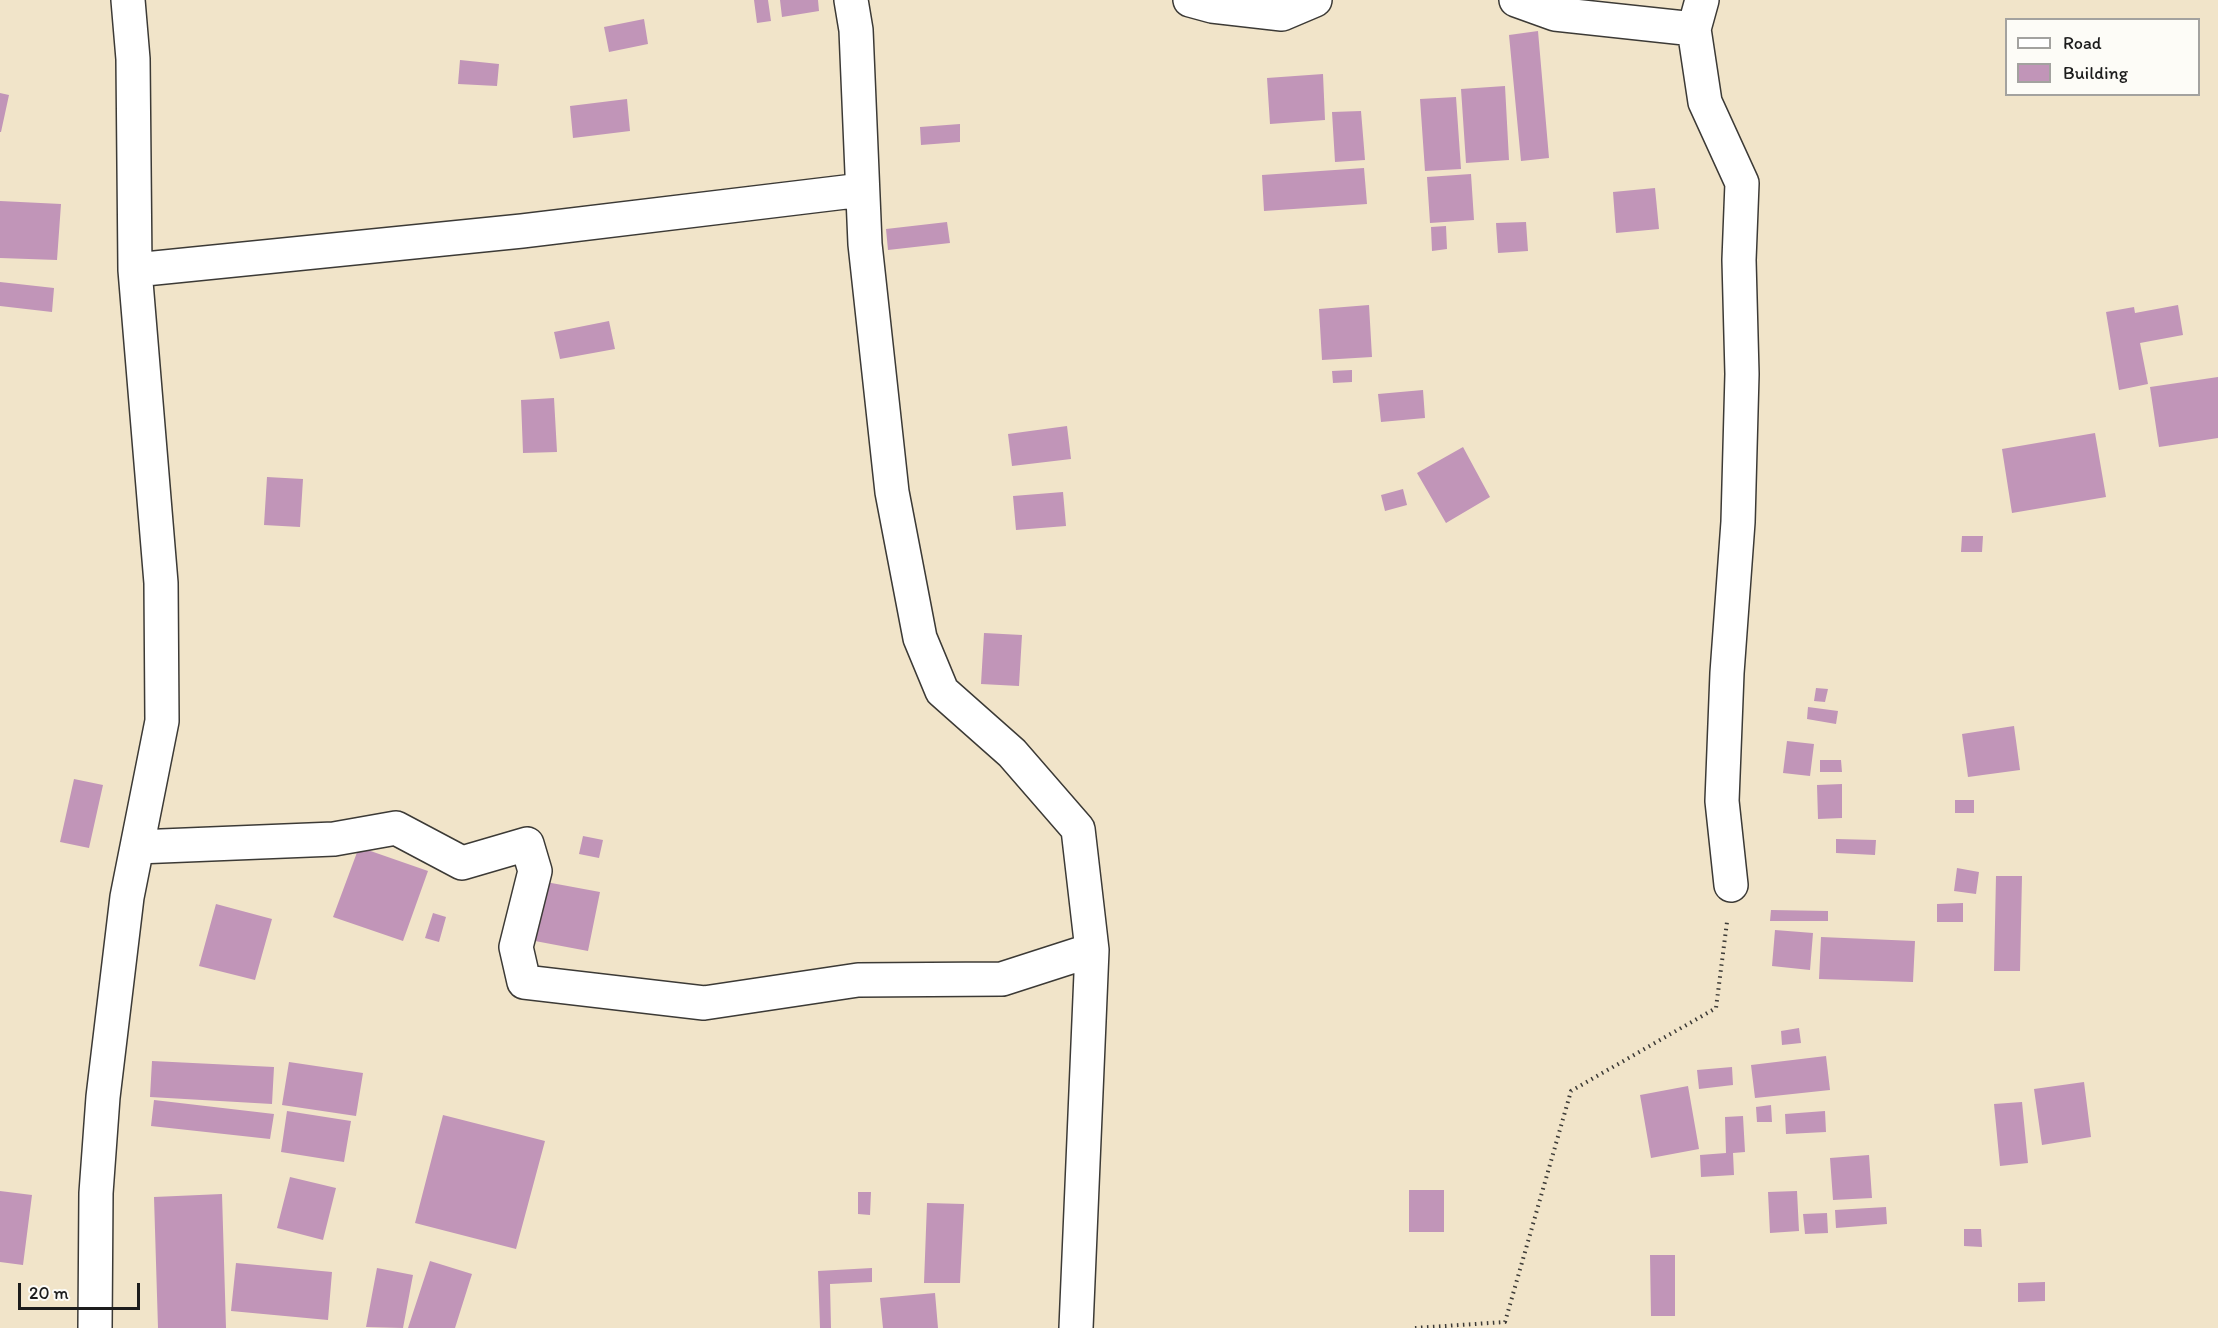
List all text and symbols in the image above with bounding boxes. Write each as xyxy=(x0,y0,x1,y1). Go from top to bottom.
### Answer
legend xyxy=(2005,18,2200,96)
text: Road xyxy=(2063,32,2102,54)
text: Building xyxy=(2063,62,2128,84)
scale bar xyxy=(21,1271,142,1309)
text: 20 m xyxy=(29,1282,69,1304)

